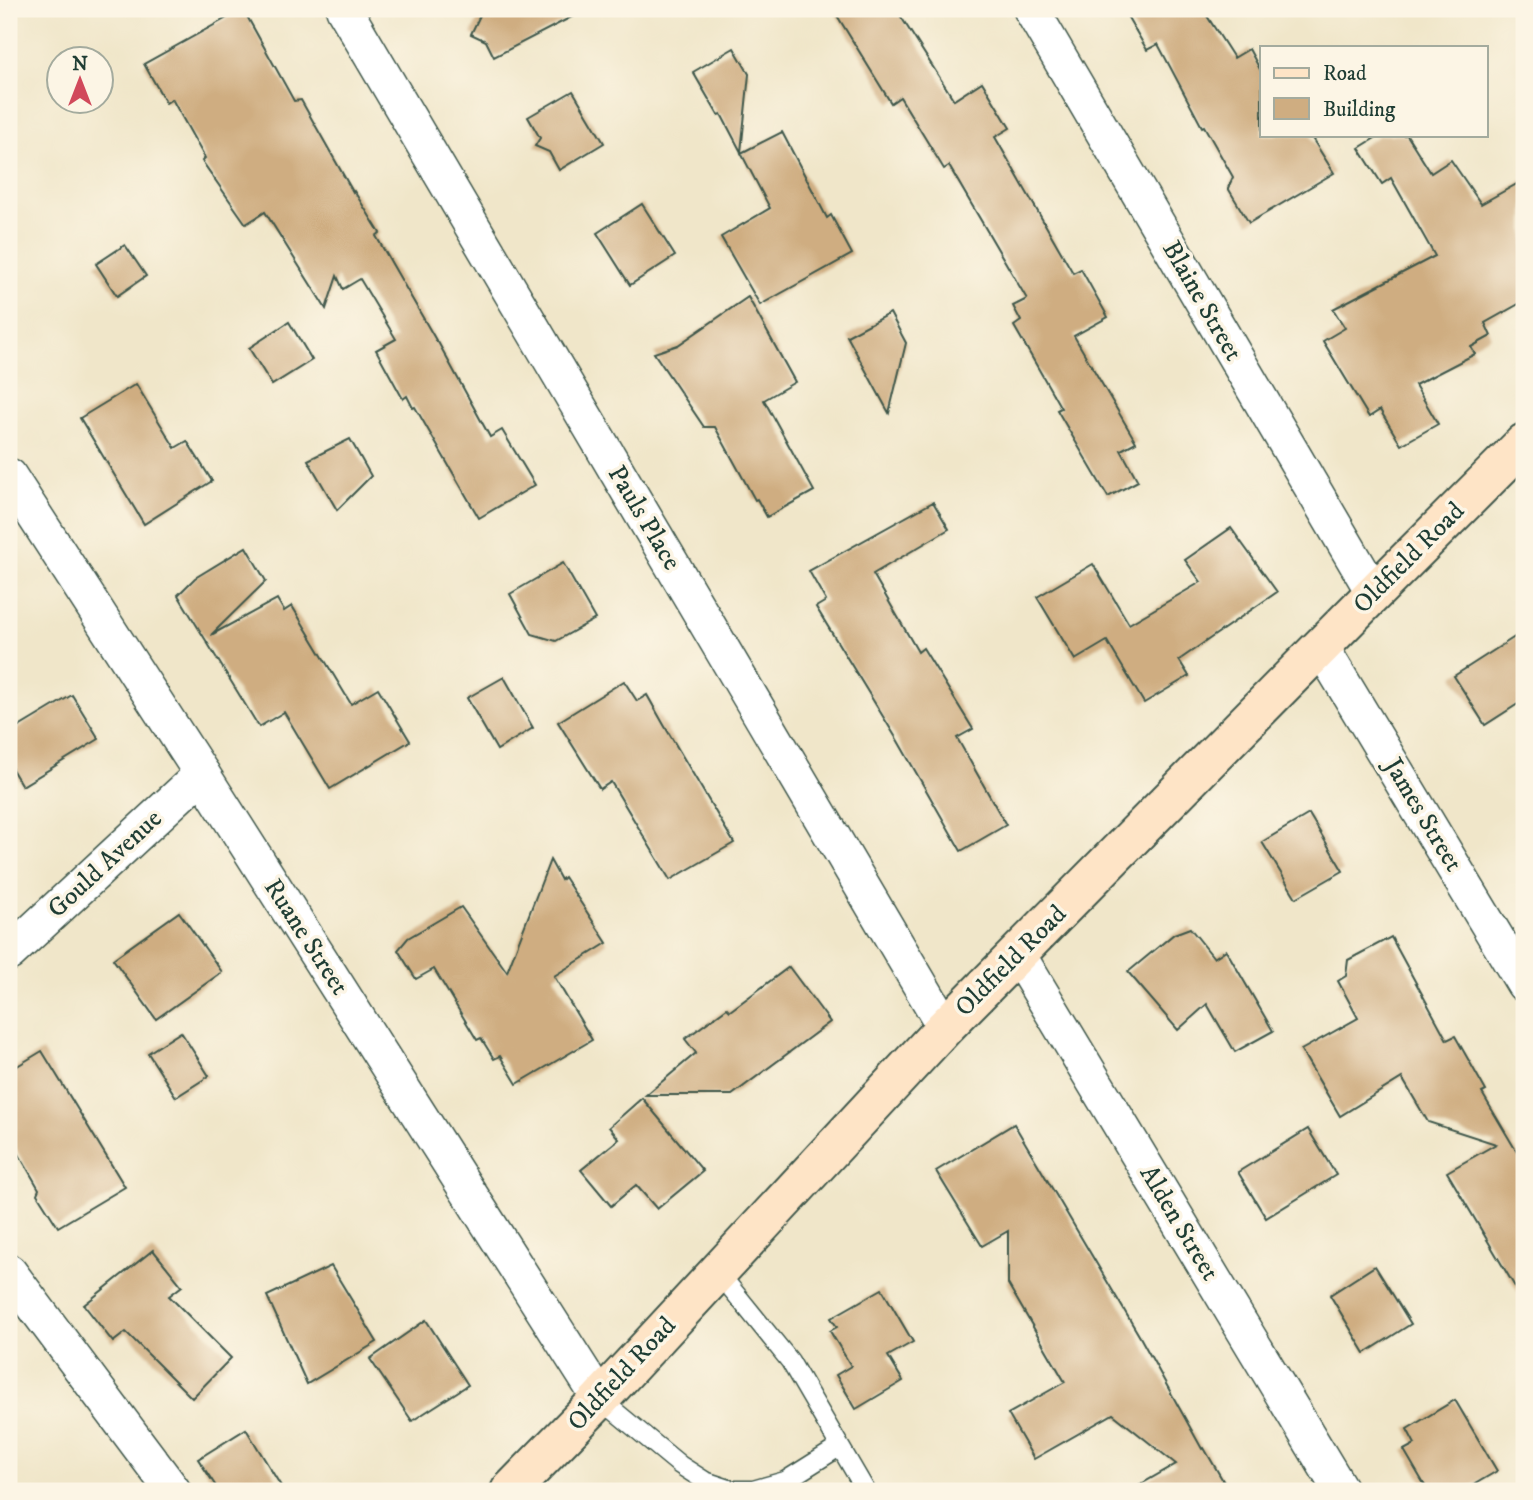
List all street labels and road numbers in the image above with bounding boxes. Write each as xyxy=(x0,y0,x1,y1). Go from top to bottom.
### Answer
street label: Blaine Street xyxy=(1154,235,1250,367)
street label: Pauls Place xyxy=(600,460,688,576)
street label: Oldfield Road xyxy=(1346,495,1472,621)
street label: James Street xyxy=(1375,750,1470,878)
street label: Gould Avenue xyxy=(41,803,169,925)
street label: Ruane Street xyxy=(256,873,356,1001)
street label: Oldfield Road xyxy=(948,898,1074,1024)
street label: Alden Street xyxy=(1132,1159,1226,1287)
street label: Oldfield Road xyxy=(561,1310,683,1438)

